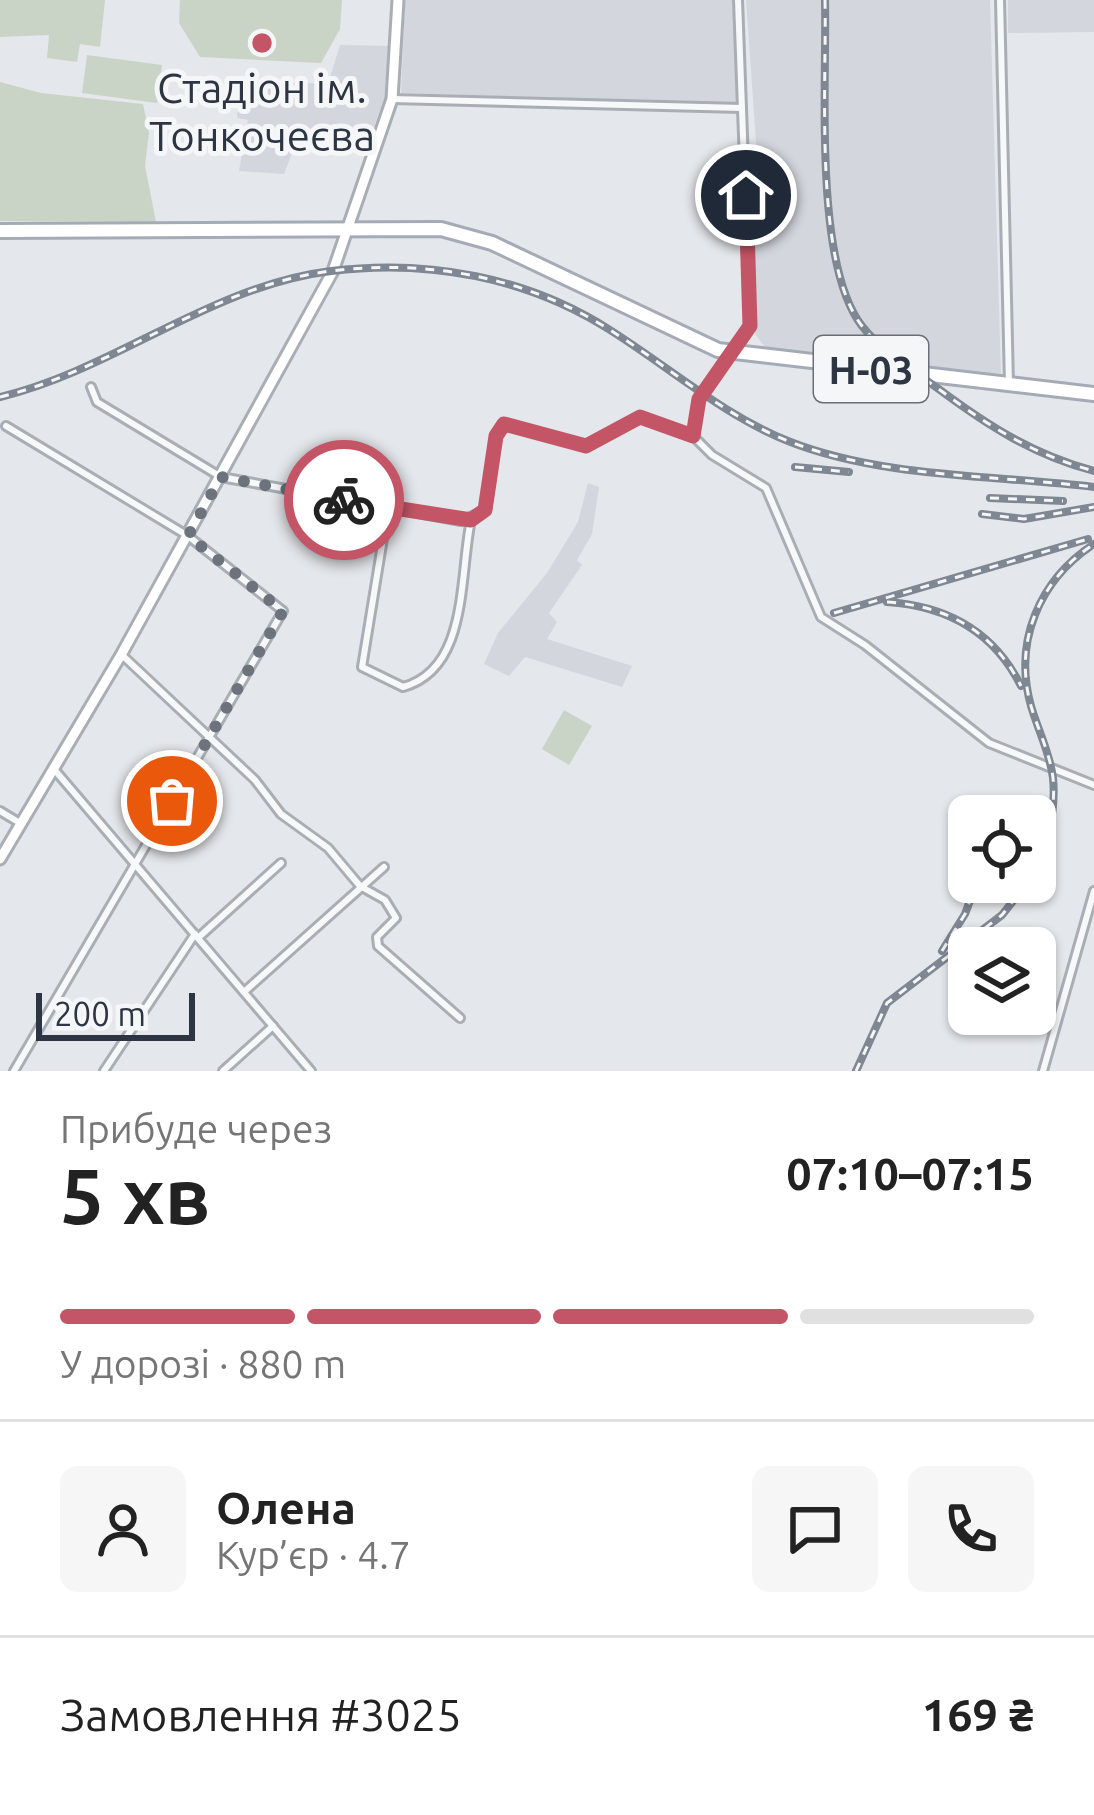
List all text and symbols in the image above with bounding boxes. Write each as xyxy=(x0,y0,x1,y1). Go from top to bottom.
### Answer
marker: Стадіон ім. Тонкочеєва xyxy=(249,30,275,56)
place label: Стадіон ім. Тонкочеєва xyxy=(149,64,375,159)
pin xyxy=(695,144,797,246)
icon: home xyxy=(713,162,779,228)
road number: Н-03 xyxy=(814,336,928,402)
courier xyxy=(284,440,404,560)
icon: bike xyxy=(311,467,377,533)
pin xyxy=(121,750,223,852)
icon: bag xyxy=(139,768,205,834)
map controls xyxy=(948,795,1056,1035)
button: locate xyxy=(948,795,1056,903)
button: layers xyxy=(948,927,1056,1035)
scale bar xyxy=(36,987,195,1040)
text: 200 m xyxy=(54,995,146,1032)
text: Прибуде через xyxy=(60,1107,332,1150)
text: 07:10–07:15 xyxy=(786,1148,1034,1199)
text: 5 хв xyxy=(60,1151,211,1239)
text: У дорозі · 880 m xyxy=(60,1342,346,1385)
button: person xyxy=(60,1466,186,1592)
button: chat xyxy=(752,1466,878,1592)
button: phone xyxy=(908,1466,1034,1592)
text: Олена xyxy=(216,1482,356,1533)
text: Кур’єр · 4.7 xyxy=(216,1533,411,1576)
text: Замовлення #3025 xyxy=(60,1689,462,1740)
text: 169 ₴ xyxy=(922,1689,1034,1740)

